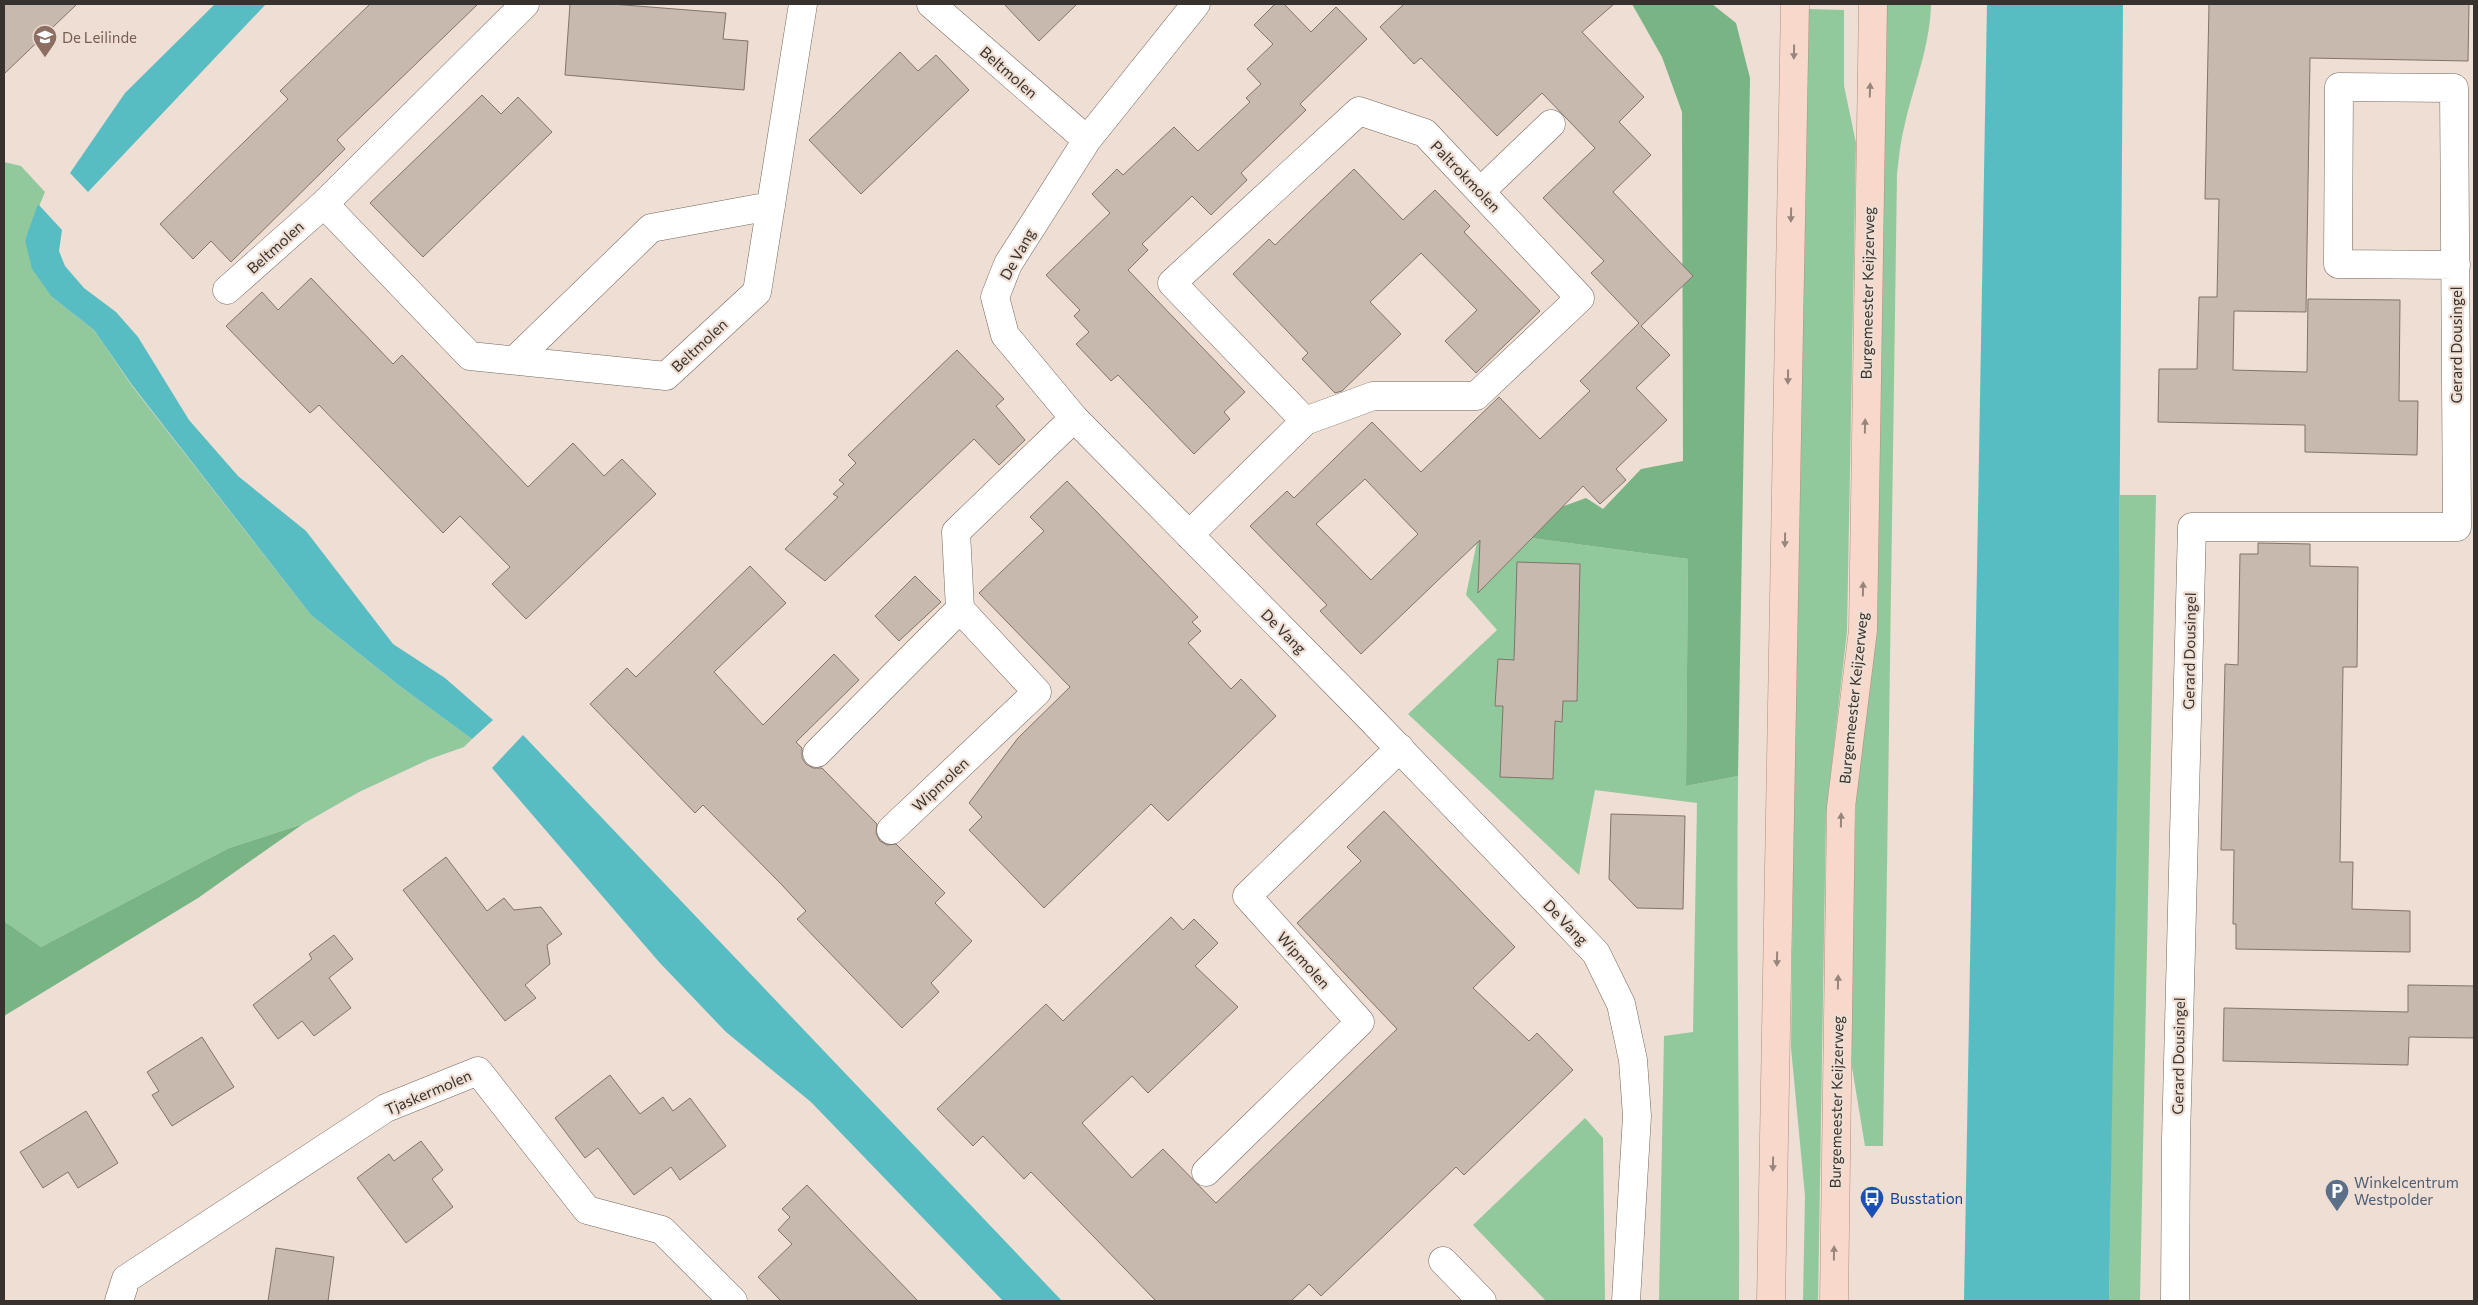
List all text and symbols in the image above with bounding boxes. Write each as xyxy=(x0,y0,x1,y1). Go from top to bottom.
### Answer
school or university icon: De Leilinde xyxy=(32,24,58,58)
place label: De Leilinde xyxy=(62,28,137,46)
street label: Beltmolen xyxy=(977,42,1041,102)
one-way arrow xyxy=(1790,45,1798,61)
one-way arrow xyxy=(1867,82,1875,98)
street label: Paltrokmolen xyxy=(1427,137,1505,215)
street label: Burgemeester Keijzerweg xyxy=(1856,206,1878,380)
one-way arrow xyxy=(1787,207,1795,223)
street label: Beltmolen xyxy=(243,217,307,277)
street label: De Vang xyxy=(996,225,1038,283)
street label: Gerard Dousingel xyxy=(2447,286,2465,404)
street label: Beltmolen xyxy=(667,315,731,375)
one-way arrow xyxy=(1784,370,1792,386)
one-way arrow xyxy=(1862,418,1870,434)
one-way arrow xyxy=(1781,532,1789,548)
one-way arrow xyxy=(1860,581,1868,597)
street label: Gerard Dousingel xyxy=(2179,592,2199,710)
street label: De Vang xyxy=(1258,605,1310,657)
street label: Burgemeester Keijzerweg xyxy=(1835,611,1871,785)
street label: Wipmolen xyxy=(908,753,972,815)
one-way arrow xyxy=(1837,812,1845,828)
street label: De Vang xyxy=(1540,896,1592,948)
street label: Wipmolen xyxy=(1274,928,1334,992)
one-way arrow xyxy=(1773,951,1781,967)
one-way arrow xyxy=(1834,974,1842,990)
street label: Gerard Dousingel xyxy=(2168,997,2188,1115)
street label: Burgemeester Keijzerweg xyxy=(1825,1015,1847,1189)
street label: Tjaskermolen xyxy=(382,1066,474,1118)
one-way arrow xyxy=(1769,1156,1777,1172)
place label: Winkelcentrum Westpolder xyxy=(2354,1173,2459,1208)
parking icon: Winkelcentrum Westpolder xyxy=(2324,1178,2350,1212)
bus stop icon: Busstation xyxy=(1859,1185,1885,1219)
place label: Busstation xyxy=(1890,1189,1963,1207)
one-way arrow xyxy=(1830,1244,1838,1260)

